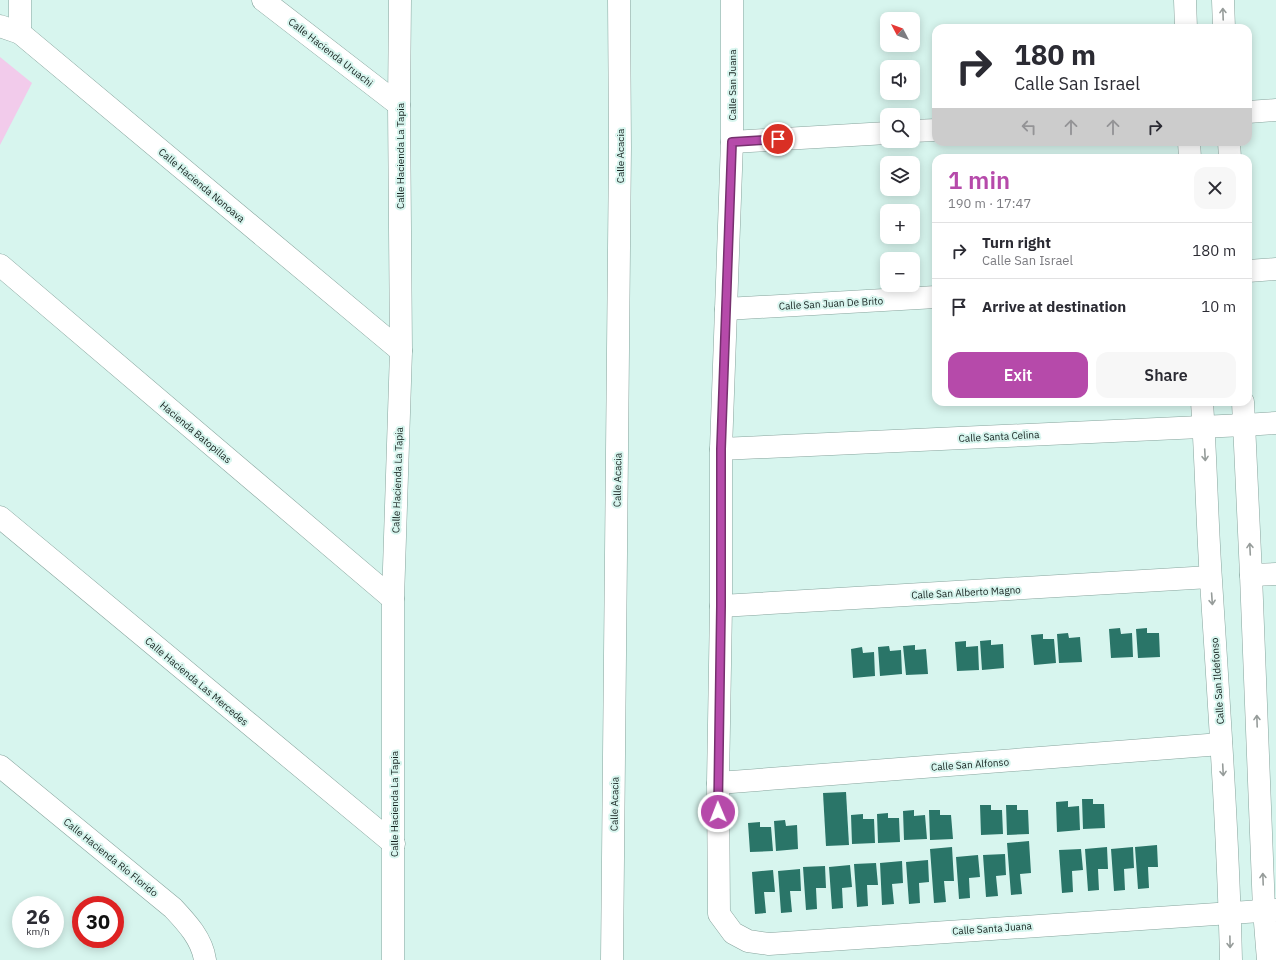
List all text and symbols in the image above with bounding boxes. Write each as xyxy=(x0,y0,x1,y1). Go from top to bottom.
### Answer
one-way arrow xyxy=(1220,8,1227,21)
north arrow xyxy=(880,12,920,52)
map controls xyxy=(880,12,920,292)
street label: Calle Hacienda Uruachi xyxy=(286,15,376,90)
text: 180 m xyxy=(1014,36,1096,73)
icon: right xyxy=(948,40,1000,92)
street label: Calle San Juana xyxy=(726,49,739,121)
button: sound xyxy=(880,60,920,100)
text: Calle San Israel xyxy=(1014,72,1140,95)
street label: Calle Hacienda La Tapia xyxy=(394,102,407,209)
button: search xyxy=(880,108,920,148)
icon: left xyxy=(1018,116,1040,138)
icon: ahead xyxy=(1060,116,1082,138)
icon: ahead xyxy=(1102,116,1124,138)
icon: right xyxy=(1144,116,1166,138)
pin xyxy=(761,122,795,156)
street label: Calle Acacia xyxy=(614,128,627,183)
icon: arrive xyxy=(767,128,789,150)
street label: Calle Hacienda Nonoava xyxy=(156,145,248,226)
button: layers xyxy=(880,156,920,196)
text: 1 min xyxy=(948,164,1010,196)
button: close xyxy=(1194,167,1236,209)
text: 190 m · 17:47 xyxy=(948,195,1031,212)
button: + xyxy=(880,204,920,244)
text: Turn right xyxy=(982,233,1051,252)
icon: right xyxy=(948,240,970,262)
text: 180 m xyxy=(1192,241,1236,260)
button: − xyxy=(880,252,920,292)
text: Calle San Israel xyxy=(982,252,1073,269)
street label: Calle San Juan De Brito xyxy=(779,294,884,313)
icon: arrive xyxy=(948,296,970,318)
text: Arrive at destination xyxy=(982,297,1126,316)
text: 10 m xyxy=(1201,297,1236,316)
button: Exit xyxy=(948,352,1088,398)
button: Share xyxy=(1096,352,1236,398)
street label: Hacienda Batopillas xyxy=(157,399,234,466)
street label: Calle Hacienda La Tapia xyxy=(389,426,406,533)
street label: Calle Santa Celina xyxy=(958,428,1040,445)
one-way arrow xyxy=(1201,448,1208,461)
street label: Calle Acacia xyxy=(611,452,624,507)
one-way arrow xyxy=(1246,543,1254,556)
street label: Calle San Alberto Magno xyxy=(911,583,1021,602)
one-way arrow xyxy=(1208,592,1215,605)
street label: Calle Hacienda Las Mercedes xyxy=(142,634,251,728)
street label: Calle San Ildefonso xyxy=(1208,637,1227,725)
one-way arrow xyxy=(1253,715,1260,728)
street label: Calle Hacienda La Tapia xyxy=(388,750,401,857)
street label: Calle San Alfonso xyxy=(931,755,1010,774)
one-way arrow xyxy=(1219,763,1226,776)
street label: Calle Acacia xyxy=(608,776,621,831)
position arrow xyxy=(697,791,739,833)
street label: Calle Hacienda Río Florido xyxy=(61,815,161,900)
one-way arrow xyxy=(1259,873,1266,886)
speed limit sign: 30 xyxy=(72,896,124,948)
text: 26 xyxy=(26,903,50,930)
street label: Calle Santa Juana xyxy=(952,919,1033,938)
text: km/h xyxy=(26,925,50,938)
one-way arrow xyxy=(1226,935,1234,948)

